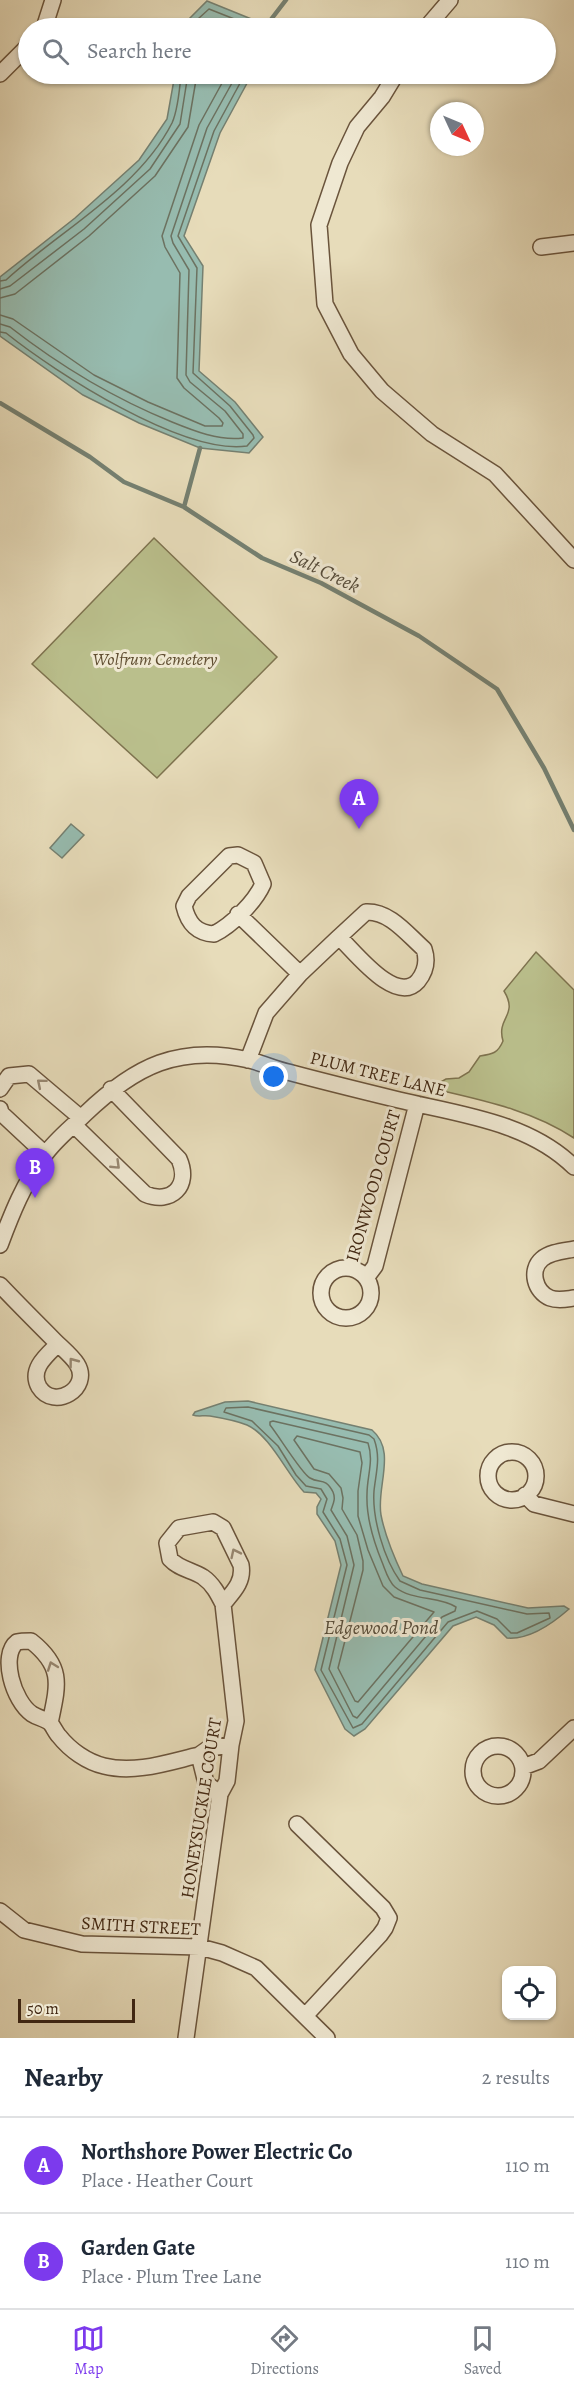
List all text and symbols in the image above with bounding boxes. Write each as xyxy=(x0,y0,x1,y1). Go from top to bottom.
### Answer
search box xyxy=(18,18,556,84)
icon: search xyxy=(39,35,72,68)
text: Search here xyxy=(87,36,192,66)
north arrow xyxy=(430,102,484,156)
water label: Salt Creek xyxy=(286,542,365,600)
park label: Wolfrum Cemetery xyxy=(93,647,218,671)
pin: A xyxy=(340,780,378,829)
street label: PLUM TREE LANE xyxy=(307,1045,449,1103)
your location xyxy=(259,1062,288,1091)
one-way arrow xyxy=(37,1080,48,1091)
street label: IRONWOOD COURT xyxy=(340,1107,406,1265)
pin: B xyxy=(15,1148,54,1198)
one-way arrow xyxy=(108,1158,119,1169)
one-way arrow xyxy=(69,1358,80,1369)
one-way arrow xyxy=(231,1549,243,1560)
water label: Edgewood Pond xyxy=(324,1614,439,1641)
one-way arrow xyxy=(46,1661,59,1671)
street label: HONEYSUCKLE COURT xyxy=(175,1716,227,1900)
street label: SMITH STREET xyxy=(81,1911,201,1941)
map controls xyxy=(502,1966,556,2020)
button: locate xyxy=(502,1966,556,2020)
scale bar xyxy=(18,1996,135,2024)
text: 50 m xyxy=(27,1998,59,2020)
text: Nearby xyxy=(24,2060,103,2095)
text: 2 results xyxy=(482,2064,550,2091)
text: Northshore Power Electric Co xyxy=(81,2137,353,2167)
text: A xyxy=(37,2152,50,2179)
text: 110 m xyxy=(505,2152,550,2179)
text: Place · Heather Court xyxy=(81,2167,253,2194)
text: Garden Gate xyxy=(81,2233,195,2263)
text: B xyxy=(37,2248,50,2275)
text: 110 m xyxy=(505,2248,550,2275)
text: Place · Plum Tree Lane xyxy=(81,2263,262,2290)
tab: Map xyxy=(72,2322,105,2380)
tab: Directions xyxy=(250,2322,319,2380)
tab: Saved xyxy=(464,2322,502,2380)

